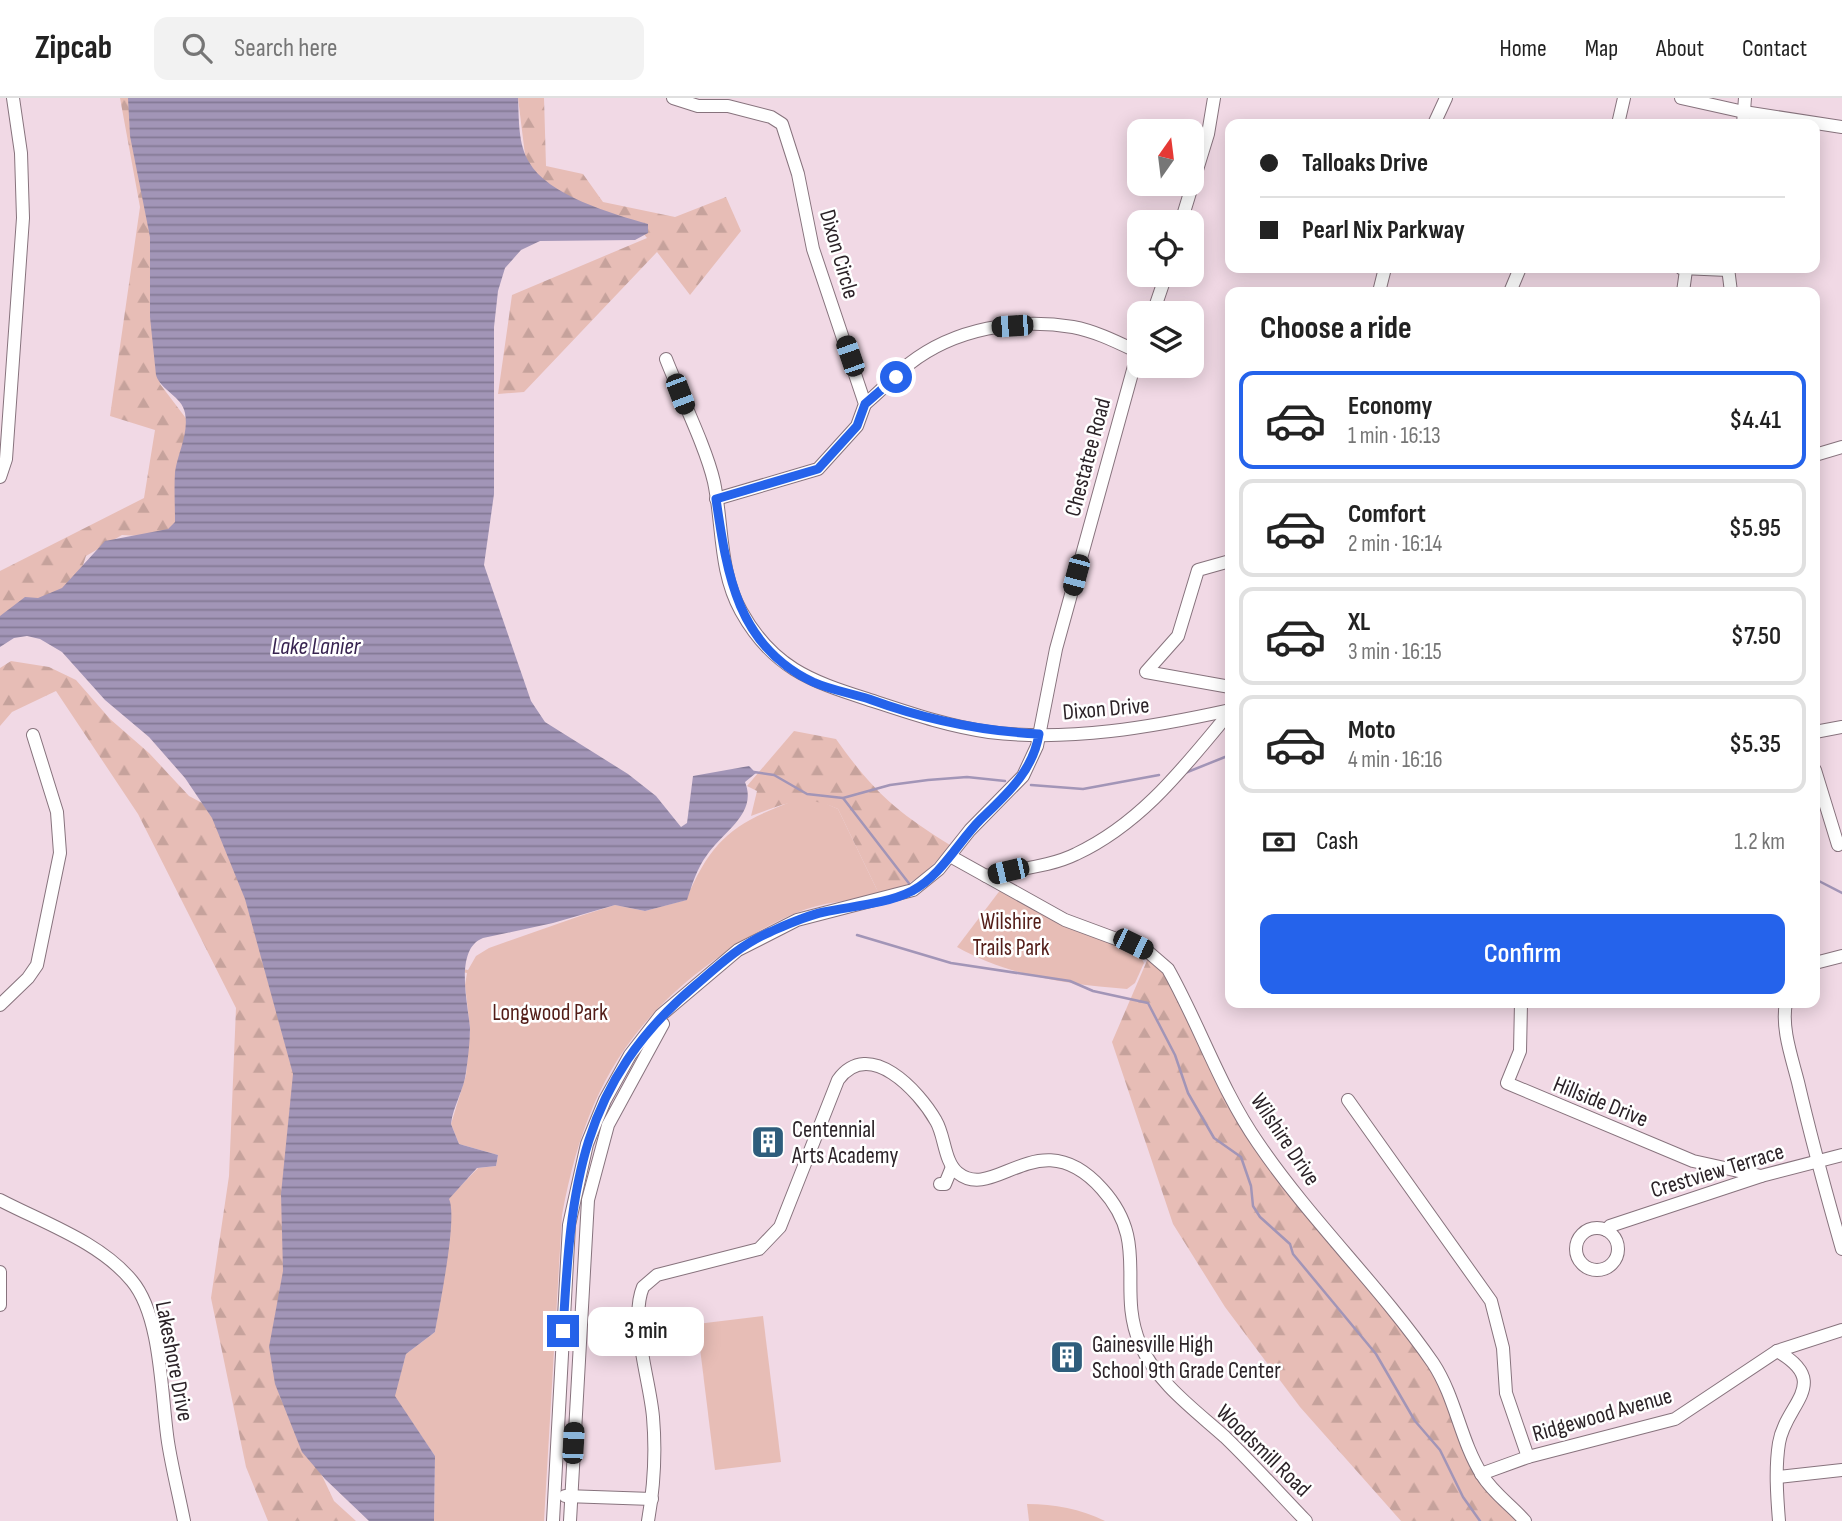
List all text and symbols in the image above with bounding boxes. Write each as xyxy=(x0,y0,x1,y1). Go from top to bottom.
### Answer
search box xyxy=(154,17,644,80)
text: Zipcab xyxy=(35,28,112,68)
icon: search xyxy=(178,29,216,67)
text: Search here xyxy=(234,33,337,64)
text: Home xyxy=(1499,34,1547,63)
text: Map xyxy=(1585,34,1618,63)
text: About xyxy=(1656,34,1704,63)
text: Contact xyxy=(1742,34,1807,63)
north arrow xyxy=(1127,119,1204,196)
map controls xyxy=(1127,119,1204,378)
text: Talloaks Drive xyxy=(1302,148,1428,179)
street label: Dixon Circle xyxy=(813,207,865,302)
button: locate xyxy=(1127,210,1204,287)
text: Pearl Nix Parkway xyxy=(1302,215,1465,246)
button: layers xyxy=(1127,301,1204,378)
text: Choose a ride xyxy=(1260,309,1412,348)
car xyxy=(991,314,1034,338)
car xyxy=(834,333,867,379)
route start xyxy=(880,361,912,393)
car xyxy=(663,371,698,417)
icon: car xyxy=(1264,389,1327,452)
text: Economy xyxy=(1348,391,1432,422)
street label: Chestatee Road xyxy=(1059,395,1117,520)
text: $4.41 xyxy=(1729,405,1781,436)
text: 1 min · 16:13 xyxy=(1348,422,1441,450)
icon: car xyxy=(1264,497,1327,560)
text: Comfort xyxy=(1348,499,1426,530)
text: $5.95 xyxy=(1729,513,1781,544)
text: 2 min · 16:14 xyxy=(1348,530,1442,558)
car xyxy=(1061,552,1092,598)
icon: car xyxy=(1264,605,1327,668)
text: XL xyxy=(1348,607,1370,638)
text: $7.50 xyxy=(1731,621,1781,652)
water label: Lake Lanier xyxy=(272,632,362,661)
text: 3 min · 16:15 xyxy=(1348,638,1442,666)
street label: Dixon Drive xyxy=(1062,691,1151,727)
icon: car xyxy=(1264,713,1327,776)
text: Moto xyxy=(1348,715,1396,746)
text: $5.35 xyxy=(1729,729,1781,760)
text: 4 min · 16:16 xyxy=(1348,746,1443,774)
icon: cash xyxy=(1260,823,1298,861)
text: Cash xyxy=(1316,826,1359,857)
text: 1.2 km xyxy=(1735,828,1785,856)
car xyxy=(986,856,1031,886)
park label: Wilshire Trails Park xyxy=(973,908,1050,962)
button: Confirm xyxy=(1260,914,1785,994)
car xyxy=(1110,925,1157,963)
park label: Longwood Park xyxy=(492,999,608,1027)
street label: Hillside Drive xyxy=(1549,1070,1652,1134)
street label: Wilshire Drive xyxy=(1244,1088,1326,1191)
place label: Centennial Arts Academy xyxy=(791,1116,898,1170)
building icon: Centennial Arts Academy xyxy=(749,1123,787,1161)
street label: Crestview Terrace xyxy=(1647,1137,1787,1205)
street label: Lakeshore Drive xyxy=(149,1299,199,1424)
callout: 3 min xyxy=(588,1306,703,1356)
route end xyxy=(547,1315,579,1347)
text: 3 min xyxy=(624,1317,668,1345)
place label: Gainesville High School 9th Grade Center xyxy=(1092,1331,1281,1385)
building icon: Gainesville High School 9th Grade Center xyxy=(1048,1338,1086,1376)
street label: Ridgewood Avenue xyxy=(1529,1382,1675,1448)
street label: Woodsmill Road xyxy=(1210,1399,1317,1503)
car xyxy=(562,1421,585,1465)

